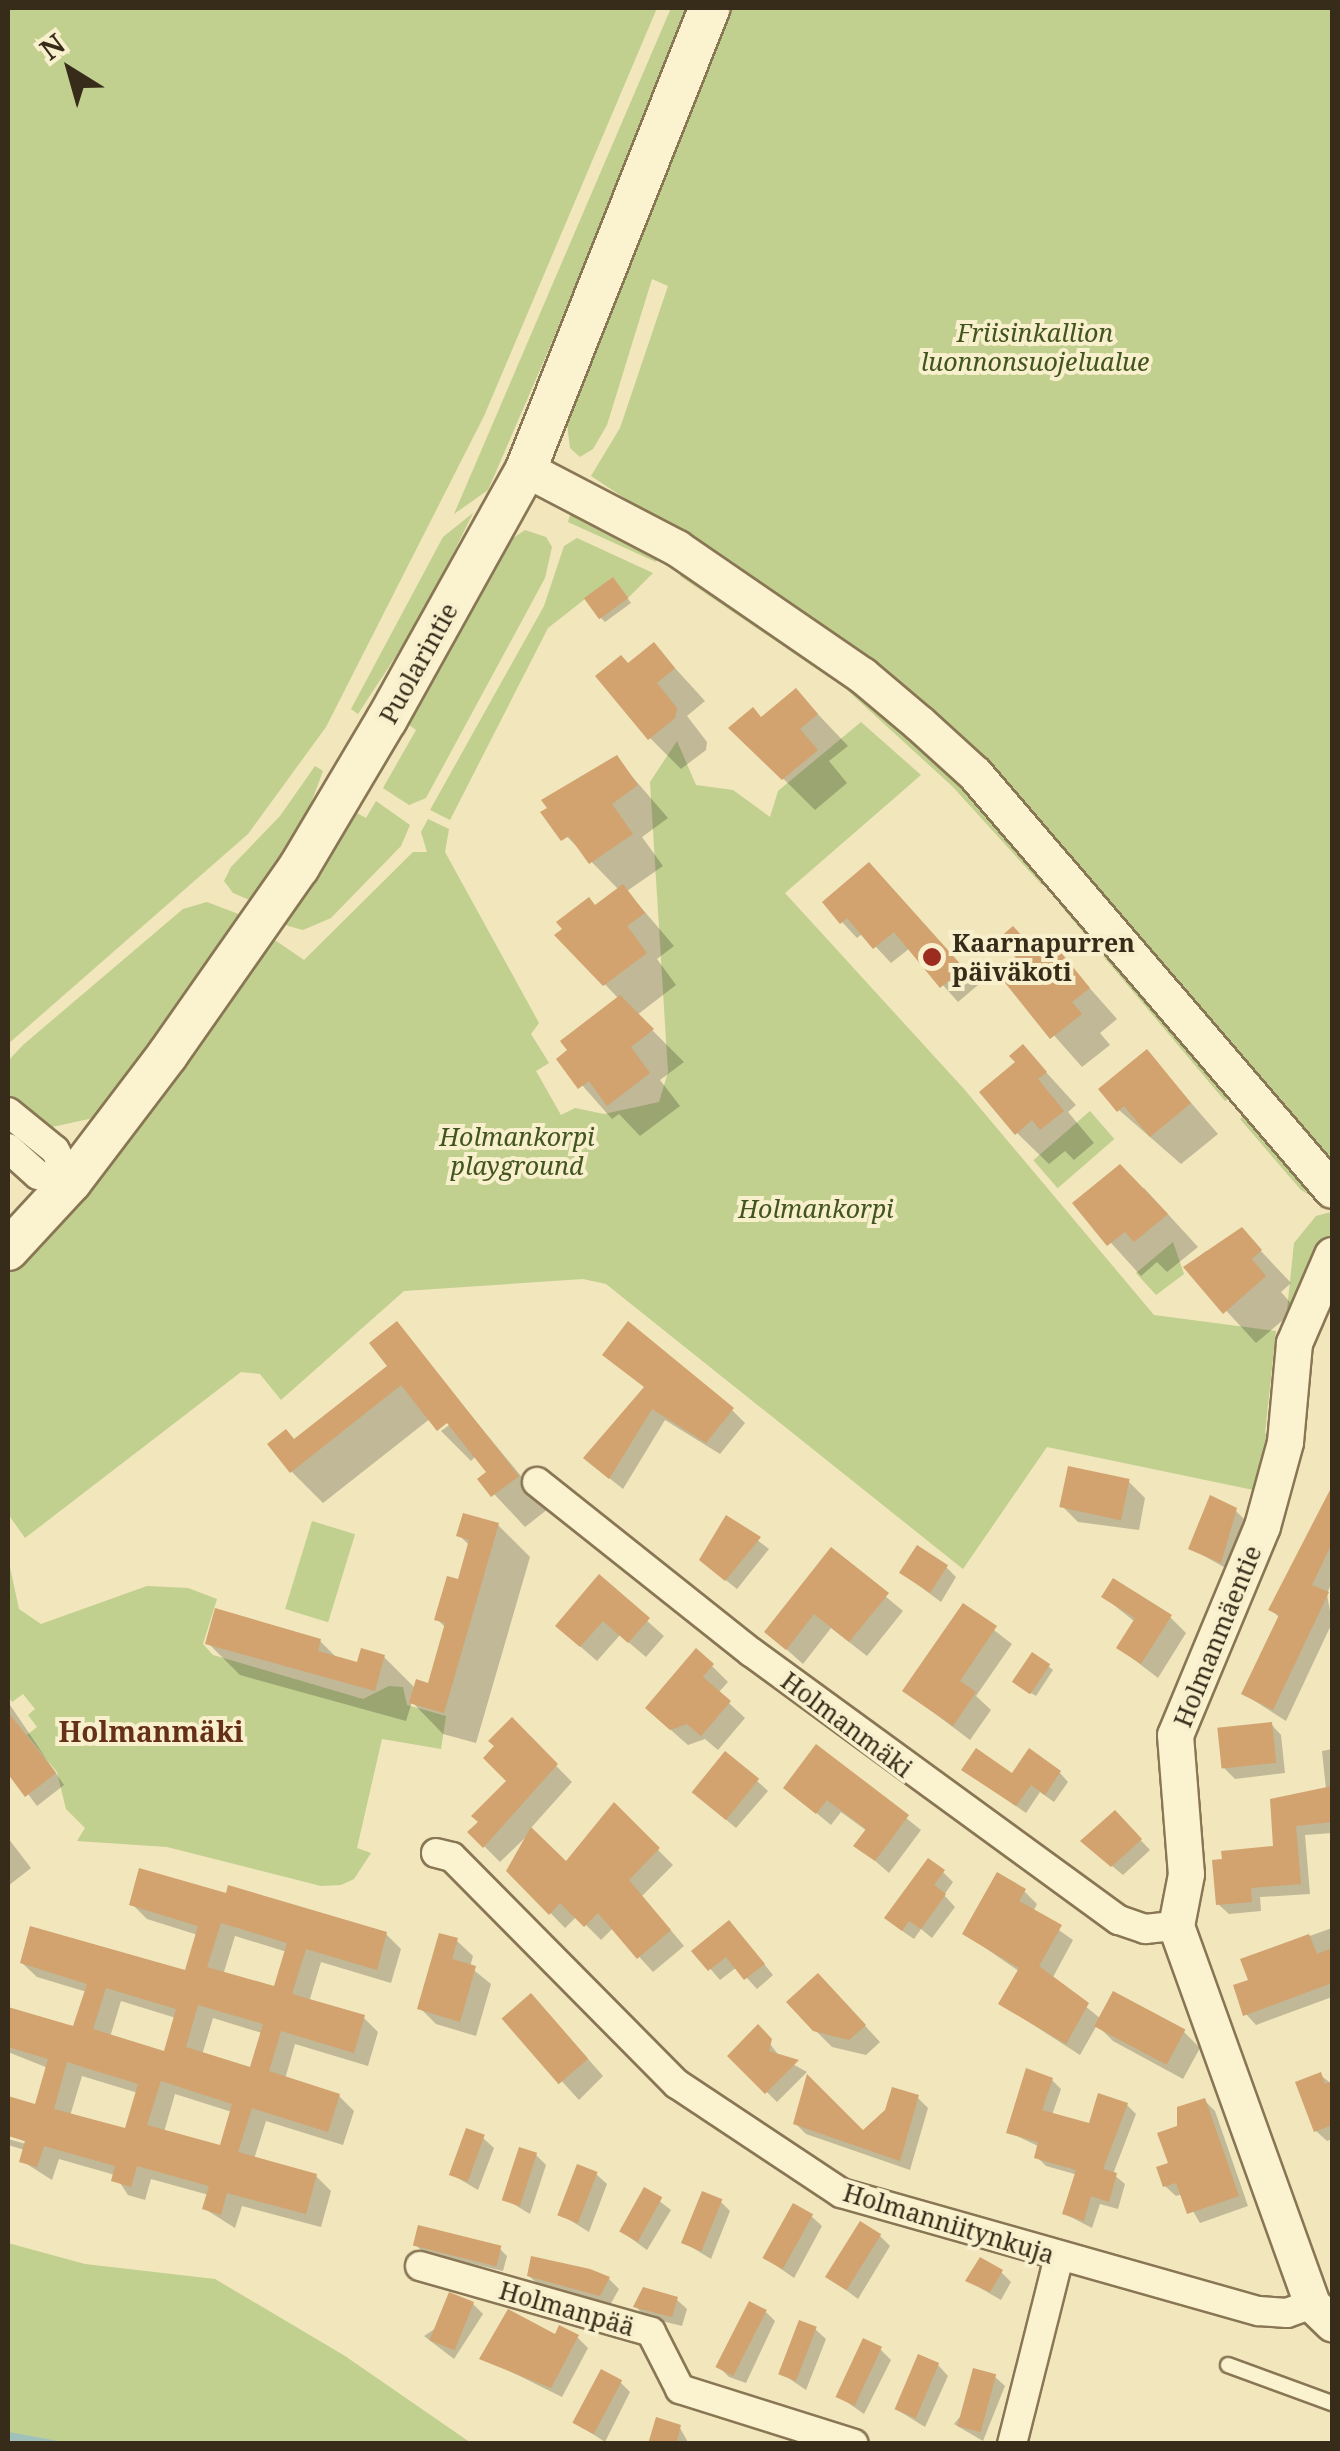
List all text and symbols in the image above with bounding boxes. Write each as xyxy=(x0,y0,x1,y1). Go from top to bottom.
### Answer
north arrow xyxy=(20,20,120,120)
text: N xyxy=(32,24,72,68)
park label: Friisinkallion luonnonsuojelualue xyxy=(921,318,1149,377)
street label: Puolarintie xyxy=(373,597,463,729)
place label: Kaarnapurren päiväkoti xyxy=(952,928,1135,987)
marker: Kaarnapurren päiväkoti xyxy=(921,946,943,968)
park label: Holmankorpi playground xyxy=(439,1122,595,1181)
park label: Holmankorpi xyxy=(738,1193,894,1223)
street label: Holmanmäentie xyxy=(1167,1541,1267,1731)
street label: Holmanmäki xyxy=(776,1665,918,1783)
district label: Holmanmäki xyxy=(58,1714,244,1748)
street label: Holmanniitynkuja xyxy=(840,2177,1058,2269)
street label: Holmanpää xyxy=(496,2274,638,2342)

